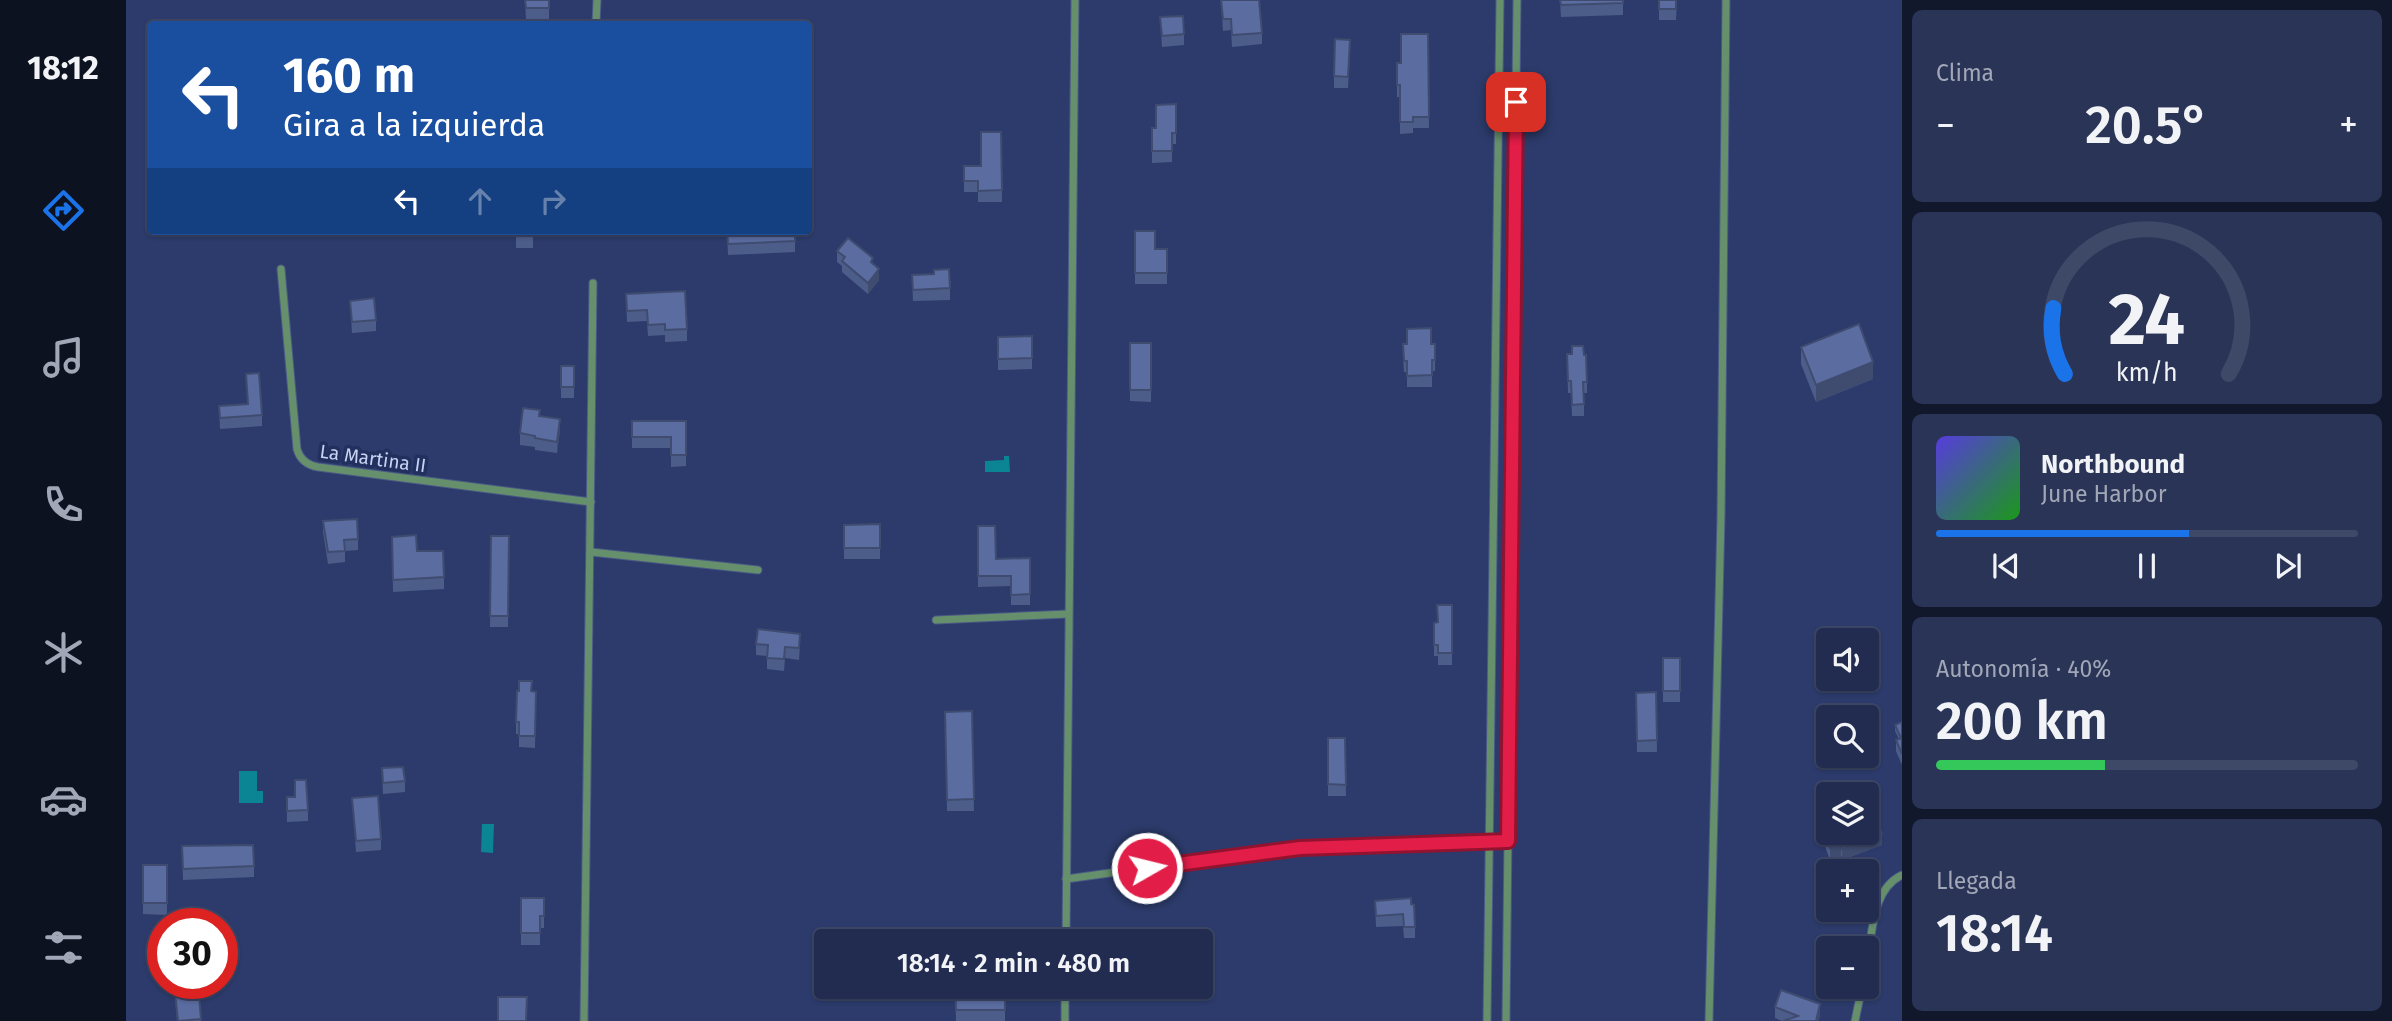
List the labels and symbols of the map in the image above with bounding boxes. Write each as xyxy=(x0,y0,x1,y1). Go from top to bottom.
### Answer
pin xyxy=(1486,72,1546,132)
street label: La Martina II xyxy=(318,440,428,477)
position arrow xyxy=(1110,831,1184,905)
speed limit sign: 30 xyxy=(147,908,238,999)

